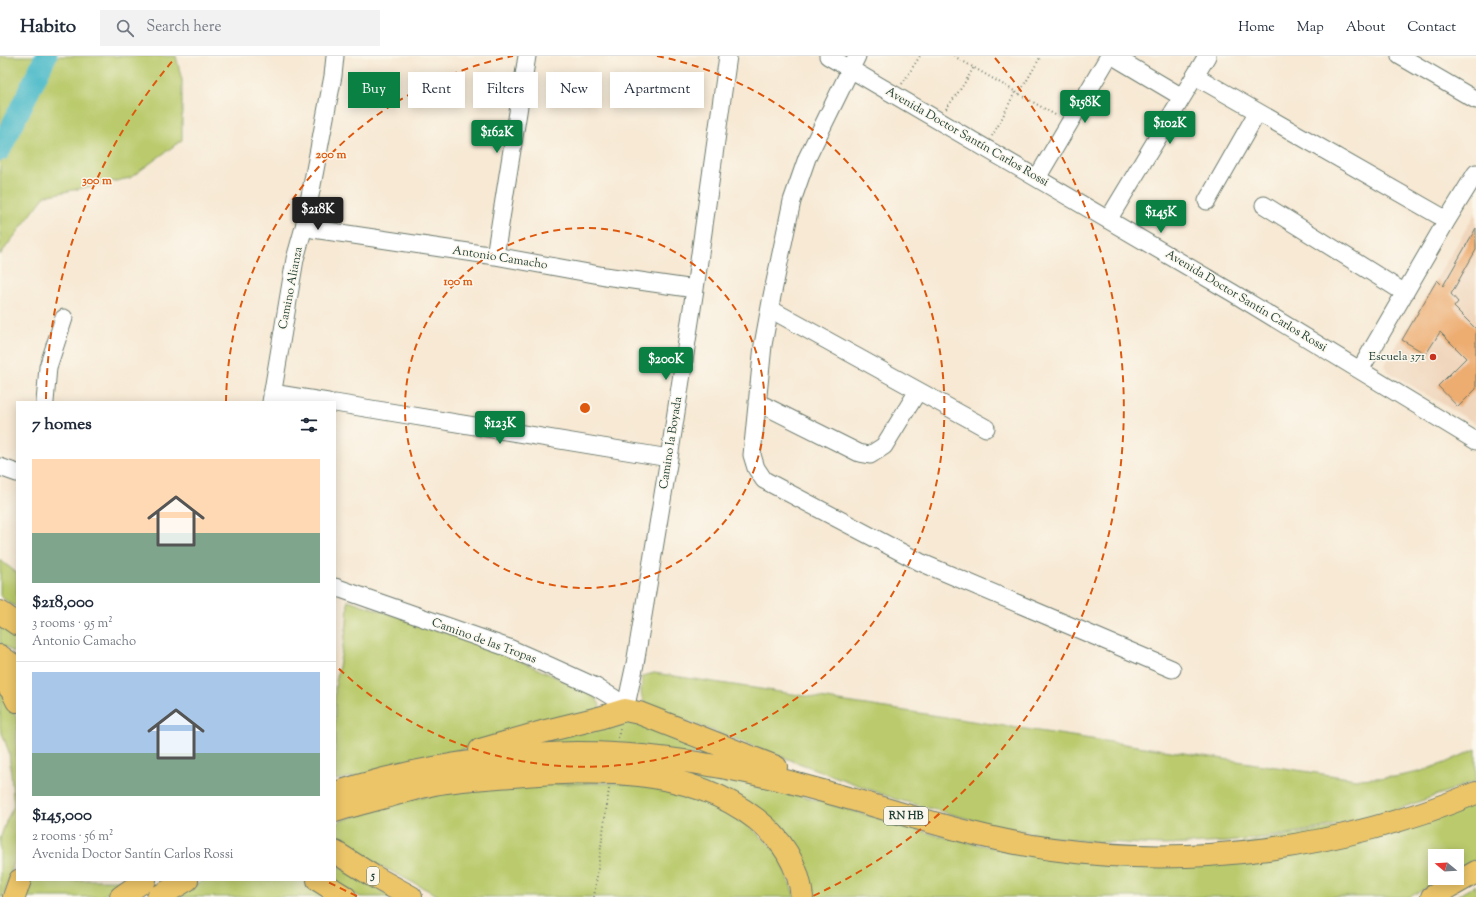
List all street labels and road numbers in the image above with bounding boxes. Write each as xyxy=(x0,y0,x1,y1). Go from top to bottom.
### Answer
street label: Avenida Doctor Santín Carlos Rossi xyxy=(882,83,1053,192)
street label: Antonio Camacho xyxy=(451,242,549,274)
street label: Camino Alianza xyxy=(274,245,308,331)
street label: Avenida Doctor Santín Carlos Rossi xyxy=(1162,245,1331,357)
street label: Camino la Boyada xyxy=(655,395,687,490)
street label: Camino de las Tropas xyxy=(429,614,539,668)
road number: RN HB xyxy=(884,807,928,825)
road number: 5 xyxy=(367,867,379,885)

